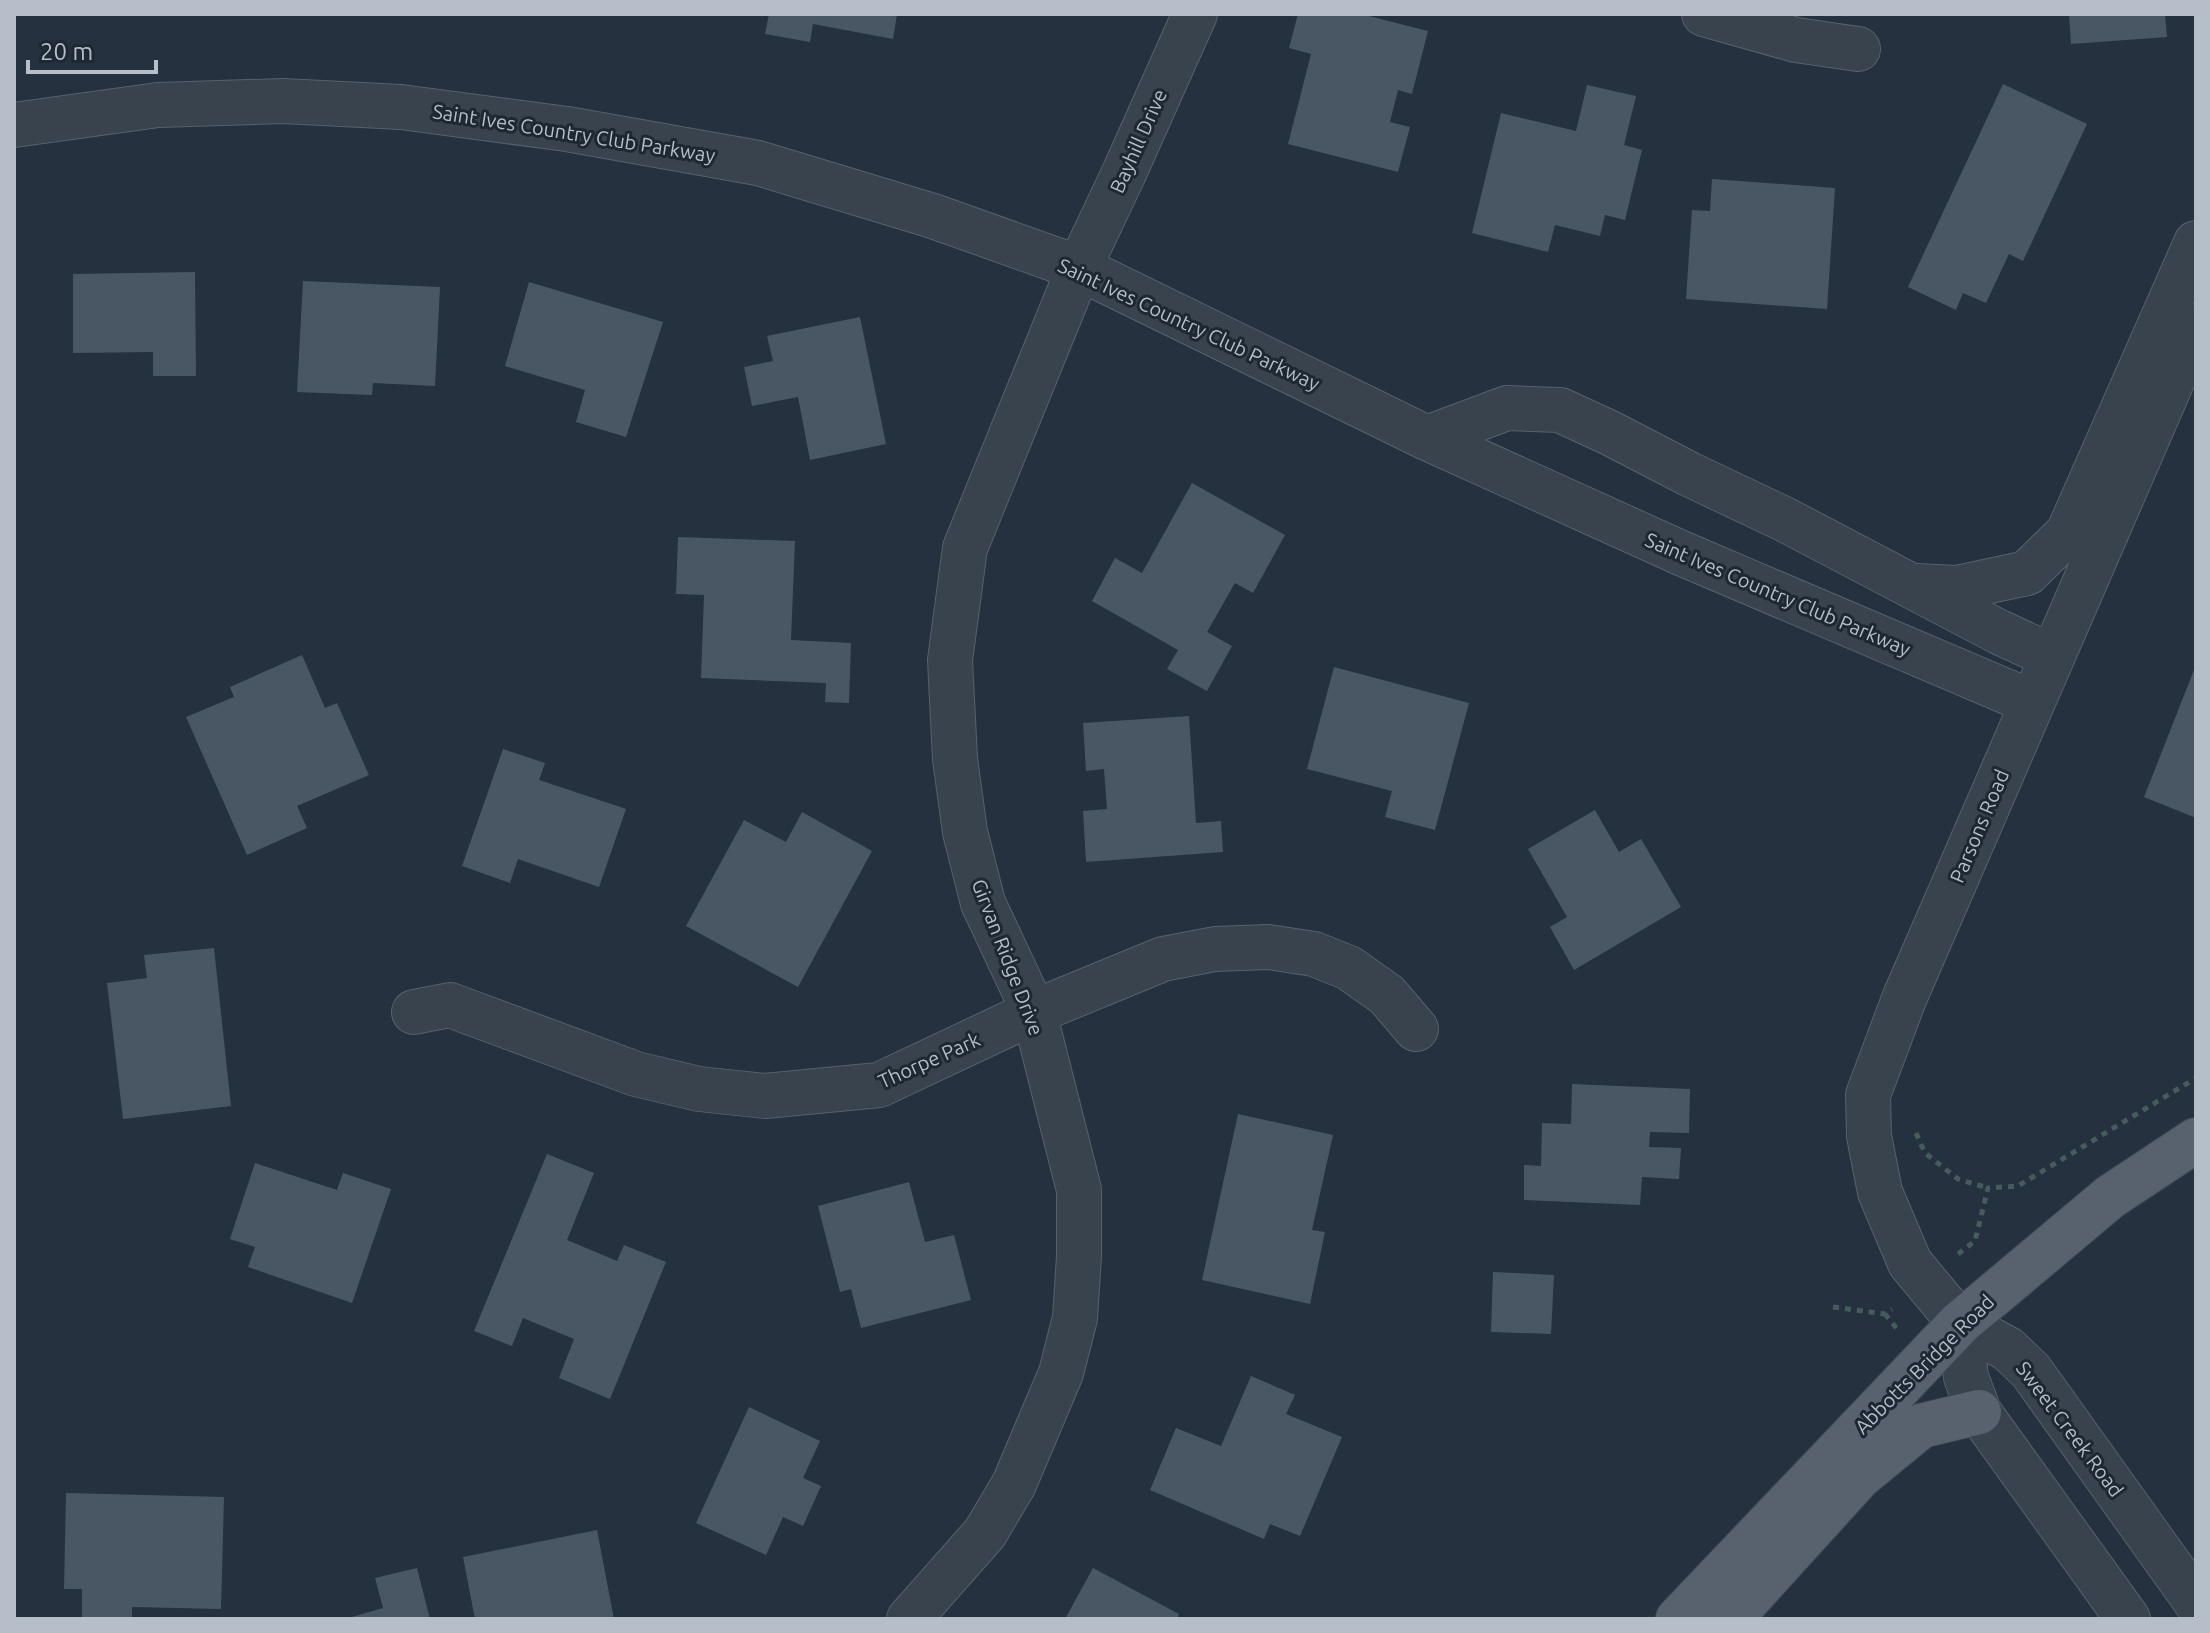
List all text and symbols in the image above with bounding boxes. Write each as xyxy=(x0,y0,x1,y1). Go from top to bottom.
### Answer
scale bar xyxy=(28,24,156,74)
text: 20 m xyxy=(40,38,93,65)
street label: Bayhill Drive xyxy=(1105,86,1171,196)
street label: Saint Ives Country Club Parkway xyxy=(431,99,717,167)
street label: Saint Ives Country Club Parkway xyxy=(1055,253,1324,395)
street label: Saint Ives Country Club Parkway xyxy=(1642,528,1914,661)
street label: Parsons Road xyxy=(1945,766,2013,886)
street label: Girvan Ridge Drive xyxy=(968,876,1048,1038)
street label: Thorpe Park xyxy=(875,1027,983,1093)
street label: Abbotts Bridge Road xyxy=(1850,1290,1998,1438)
street label: Sweet Creek Road xyxy=(2012,1357,2128,1501)

